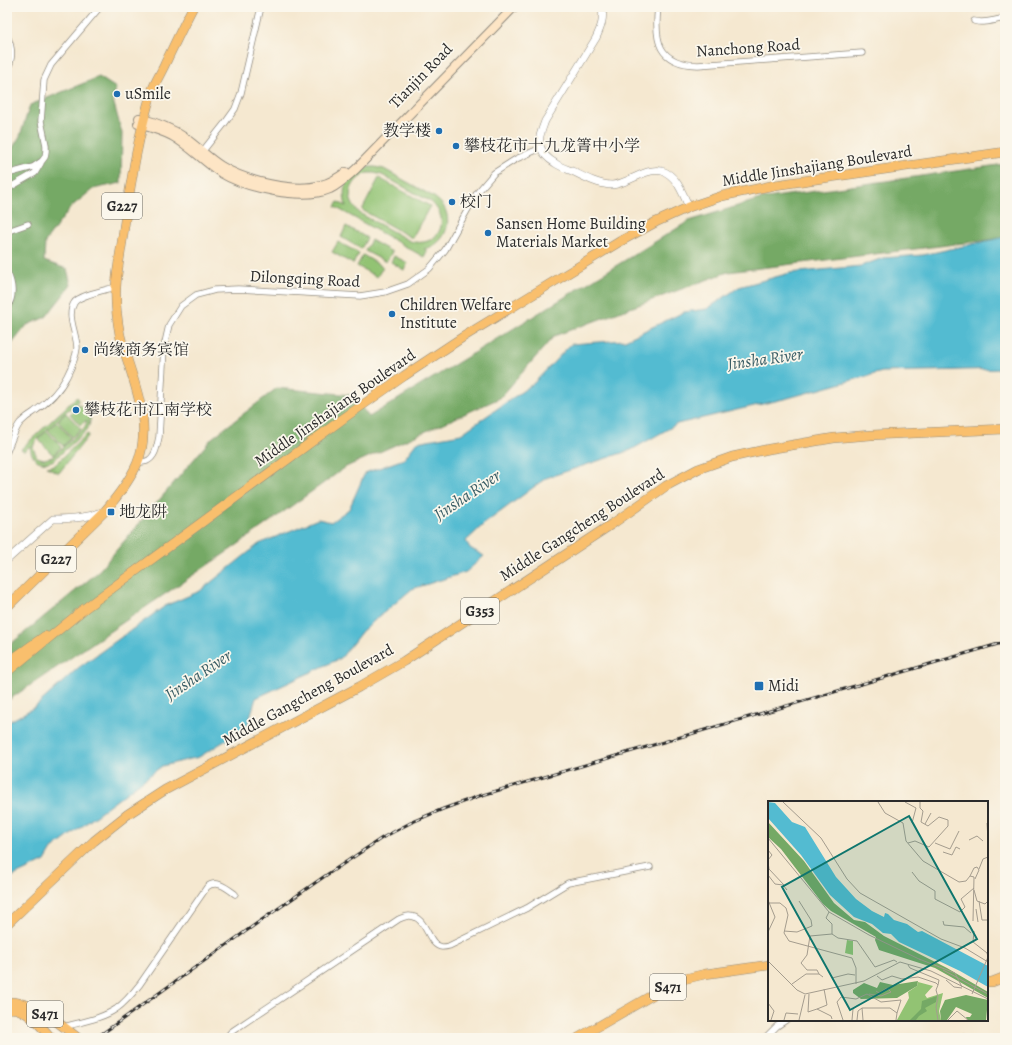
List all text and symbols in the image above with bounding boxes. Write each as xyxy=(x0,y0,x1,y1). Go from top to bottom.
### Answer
street label: Nanchong Road xyxy=(695,33,801,63)
street label: Tianjin Road xyxy=(384,38,458,113)
place label: uSmile xyxy=(125,83,171,105)
marker: uSmile xyxy=(112,89,122,99)
place label: 教学楼 xyxy=(383,120,431,142)
marker: 教学楼 xyxy=(434,126,444,136)
place label: 攀枝花市十九龙箐中小学 xyxy=(464,135,640,157)
street label: Middle Jinshajiang Boulevard xyxy=(721,140,914,192)
marker: 攀枝花市十九龙箐中小学 xyxy=(451,141,461,151)
place label: 校门 xyxy=(460,191,492,213)
road number: G227 xyxy=(102,193,142,219)
marker: 校门 xyxy=(447,197,457,207)
place label: Sansen Home Building Materials Market xyxy=(496,213,646,253)
marker: Sansen Home Building Materials Market xyxy=(483,228,493,238)
street label: Dilongqing Road xyxy=(249,265,361,293)
place label: Children Welfare Institute xyxy=(400,294,511,334)
marker: Children Welfare Institute xyxy=(387,309,397,319)
place label: 尚缘商务宾馆 xyxy=(93,339,189,361)
water label: Jinsha River xyxy=(725,342,805,376)
street label: Middle Jinshajiang Boulevard xyxy=(250,344,420,472)
marker: 尚缘商务宾馆 xyxy=(80,345,90,355)
place label: 攀枝花市江南学校 xyxy=(84,399,212,421)
marker: 攀枝花市江南学校 xyxy=(71,405,81,415)
street label: Middle Gangcheng Boulevard xyxy=(495,463,669,587)
water label: Jinsha River xyxy=(428,464,506,526)
place label: 地龙阱 xyxy=(119,501,167,523)
marker: 地龙阱 xyxy=(106,507,116,517)
road number: G227 xyxy=(36,546,76,572)
road number: G353 xyxy=(461,598,499,624)
street label: Middle Gangcheng Boulevard xyxy=(218,639,398,751)
water label: Jinsha River xyxy=(159,644,237,706)
place label: Midi xyxy=(768,675,799,697)
marker: Midi xyxy=(753,680,765,692)
inset map xyxy=(768,801,988,1021)
road number: S471 xyxy=(650,974,686,1000)
road number: S471 xyxy=(27,1001,63,1027)

